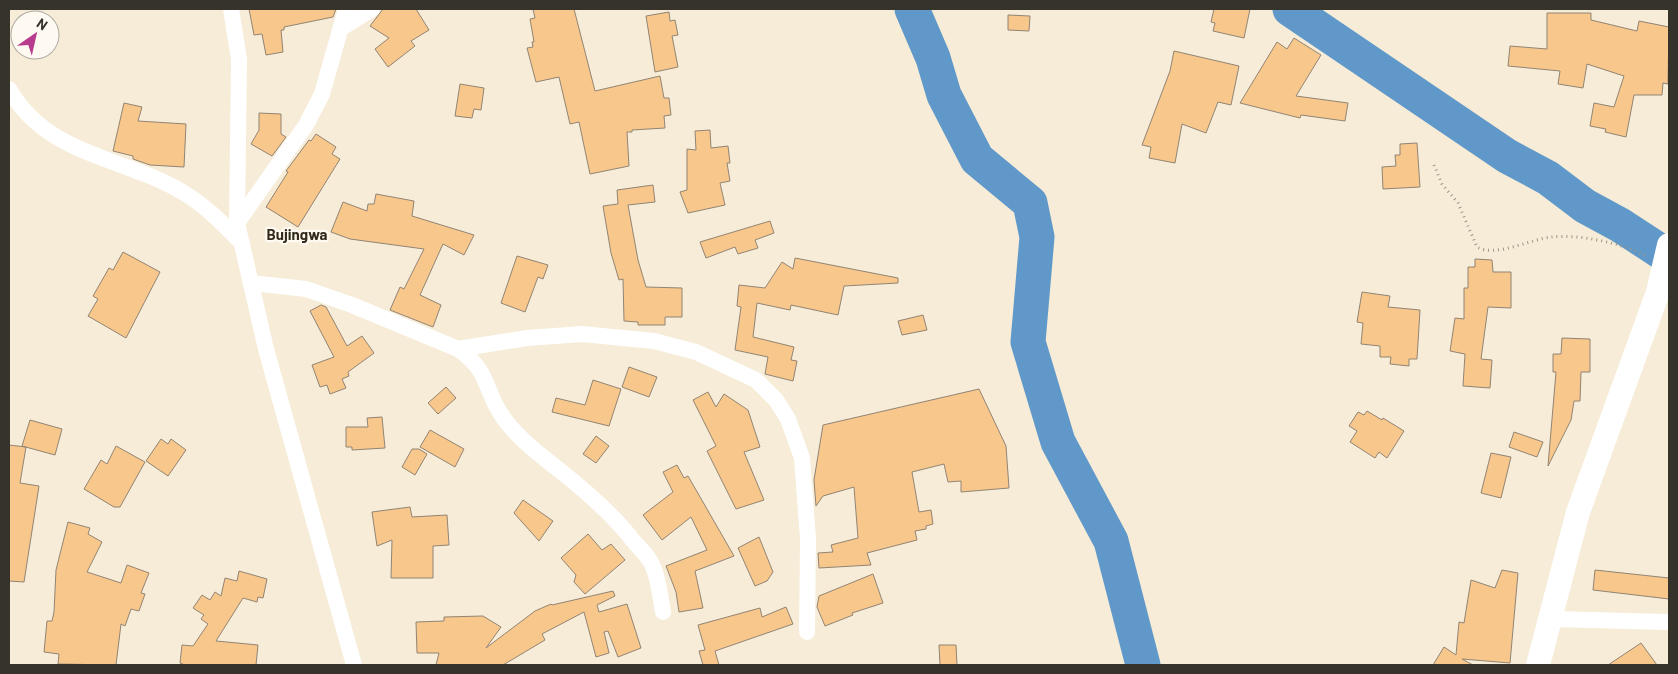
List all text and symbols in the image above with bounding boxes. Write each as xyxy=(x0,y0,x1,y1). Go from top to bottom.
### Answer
north arrow xyxy=(10,10,60,60)
text: N xyxy=(34,14,51,33)
district label: Bujingwa xyxy=(267,225,327,243)

